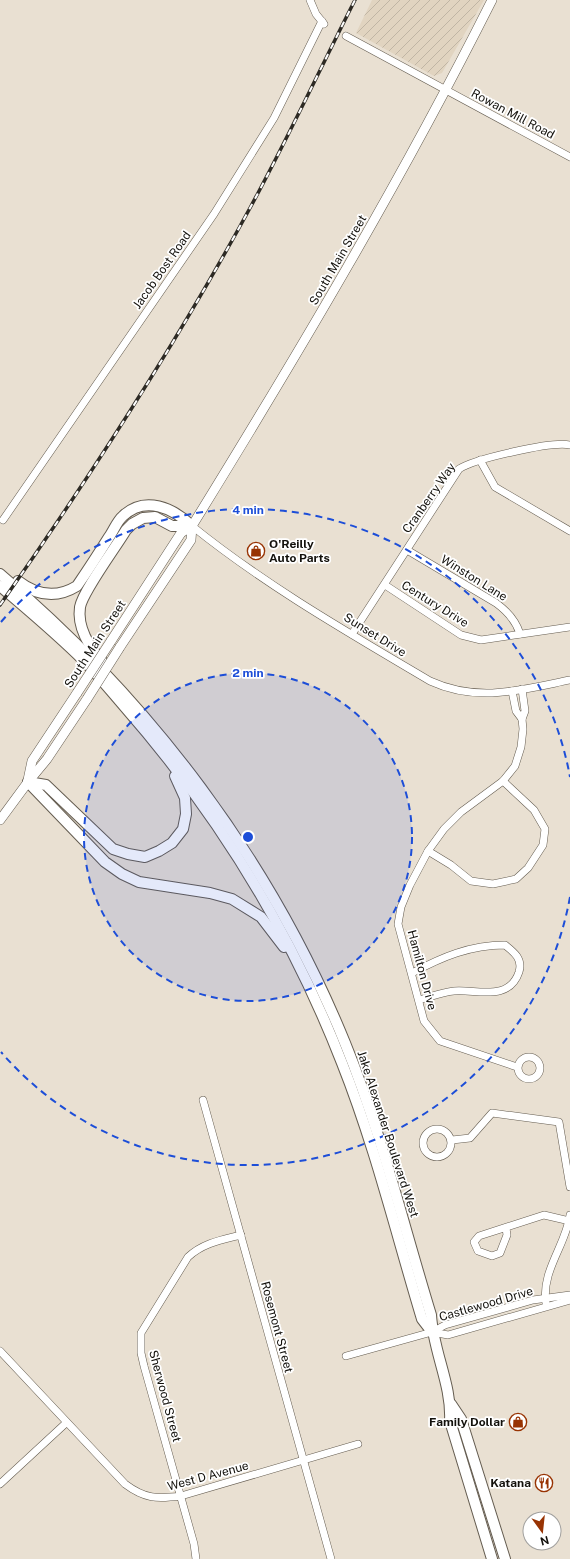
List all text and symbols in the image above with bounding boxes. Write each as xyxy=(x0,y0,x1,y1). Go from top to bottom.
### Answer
street label: Rowan Mill Road xyxy=(469,86,557,142)
street label: South Main Street xyxy=(307,212,370,307)
street label: Jacob Bost Road xyxy=(130,229,194,311)
street label: Cranberry Way xyxy=(400,460,459,536)
text: 4 min xyxy=(232,503,264,517)
place label: O'Reilly Auto Parts xyxy=(269,537,330,565)
shop icon: O'Reilly Auto Parts xyxy=(246,541,266,561)
street label: Winston Lane xyxy=(438,552,510,604)
street label: Century Drive xyxy=(399,578,471,630)
street label: South Main Street xyxy=(62,597,129,690)
street label: Sunset Drive xyxy=(341,610,409,660)
text: 2 min xyxy=(232,666,264,680)
centre of rings xyxy=(241,830,255,844)
street label: Hamilton Drive xyxy=(405,928,439,1012)
street label: Jake Alexander Boulevard West xyxy=(354,1049,422,1219)
street label: Rosemont Street xyxy=(258,1280,296,1375)
street label: Castlewood Drive xyxy=(437,1284,535,1324)
street label: Sherwood Street xyxy=(146,1349,184,1444)
shop icon: Family Dollar xyxy=(508,1412,528,1432)
place label: Family Dollar xyxy=(429,1415,505,1429)
street label: West D Avenue xyxy=(166,1458,250,1494)
restaurant icon: Katana xyxy=(534,1473,554,1493)
place label: Katana xyxy=(490,1476,531,1490)
north arrow xyxy=(522,1511,562,1551)
text: N xyxy=(539,1534,550,1548)

